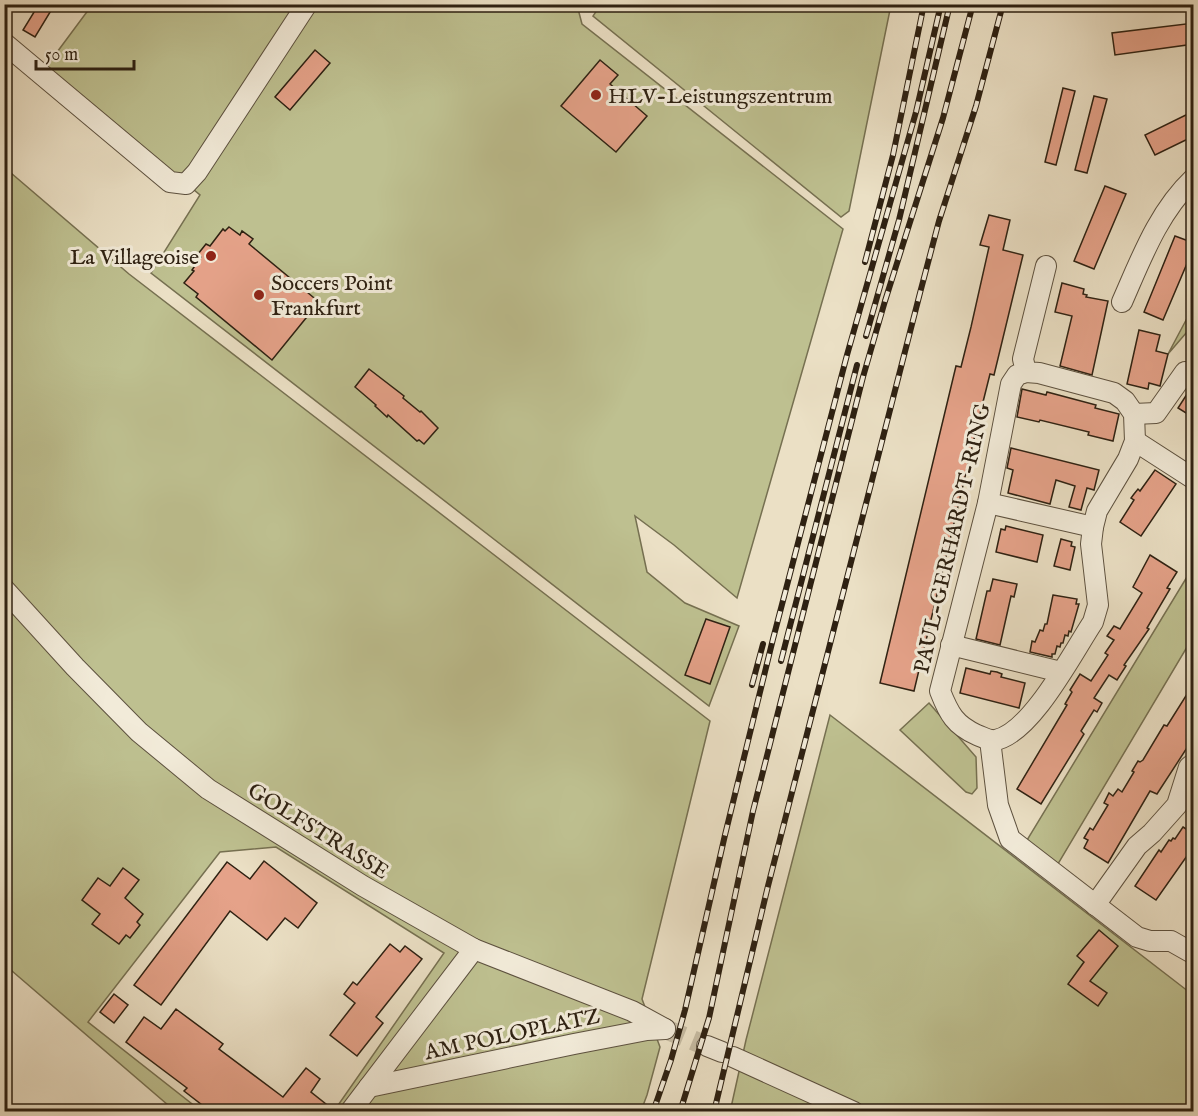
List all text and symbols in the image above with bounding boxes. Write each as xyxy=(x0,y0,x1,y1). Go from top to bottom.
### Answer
scale bar xyxy=(36,33,134,71)
text: 50 m xyxy=(45,44,78,67)
place label: HLV-Leistungszentrum xyxy=(608,83,832,111)
marker: HLV-Leistungszentrum xyxy=(589,88,603,102)
place label: La Villageoise xyxy=(70,244,199,272)
marker: La Villageoise xyxy=(204,249,218,263)
place label: Soccers Point Frankfurt xyxy=(271,270,393,323)
marker: Soccers Point Frankfurt xyxy=(252,288,266,302)
street label: PAUL-GERHARDT-RING xyxy=(908,400,998,676)
street label: GOLFSTRASSE xyxy=(242,777,394,886)
street label: AM POLOPLATZ xyxy=(421,1003,603,1067)

